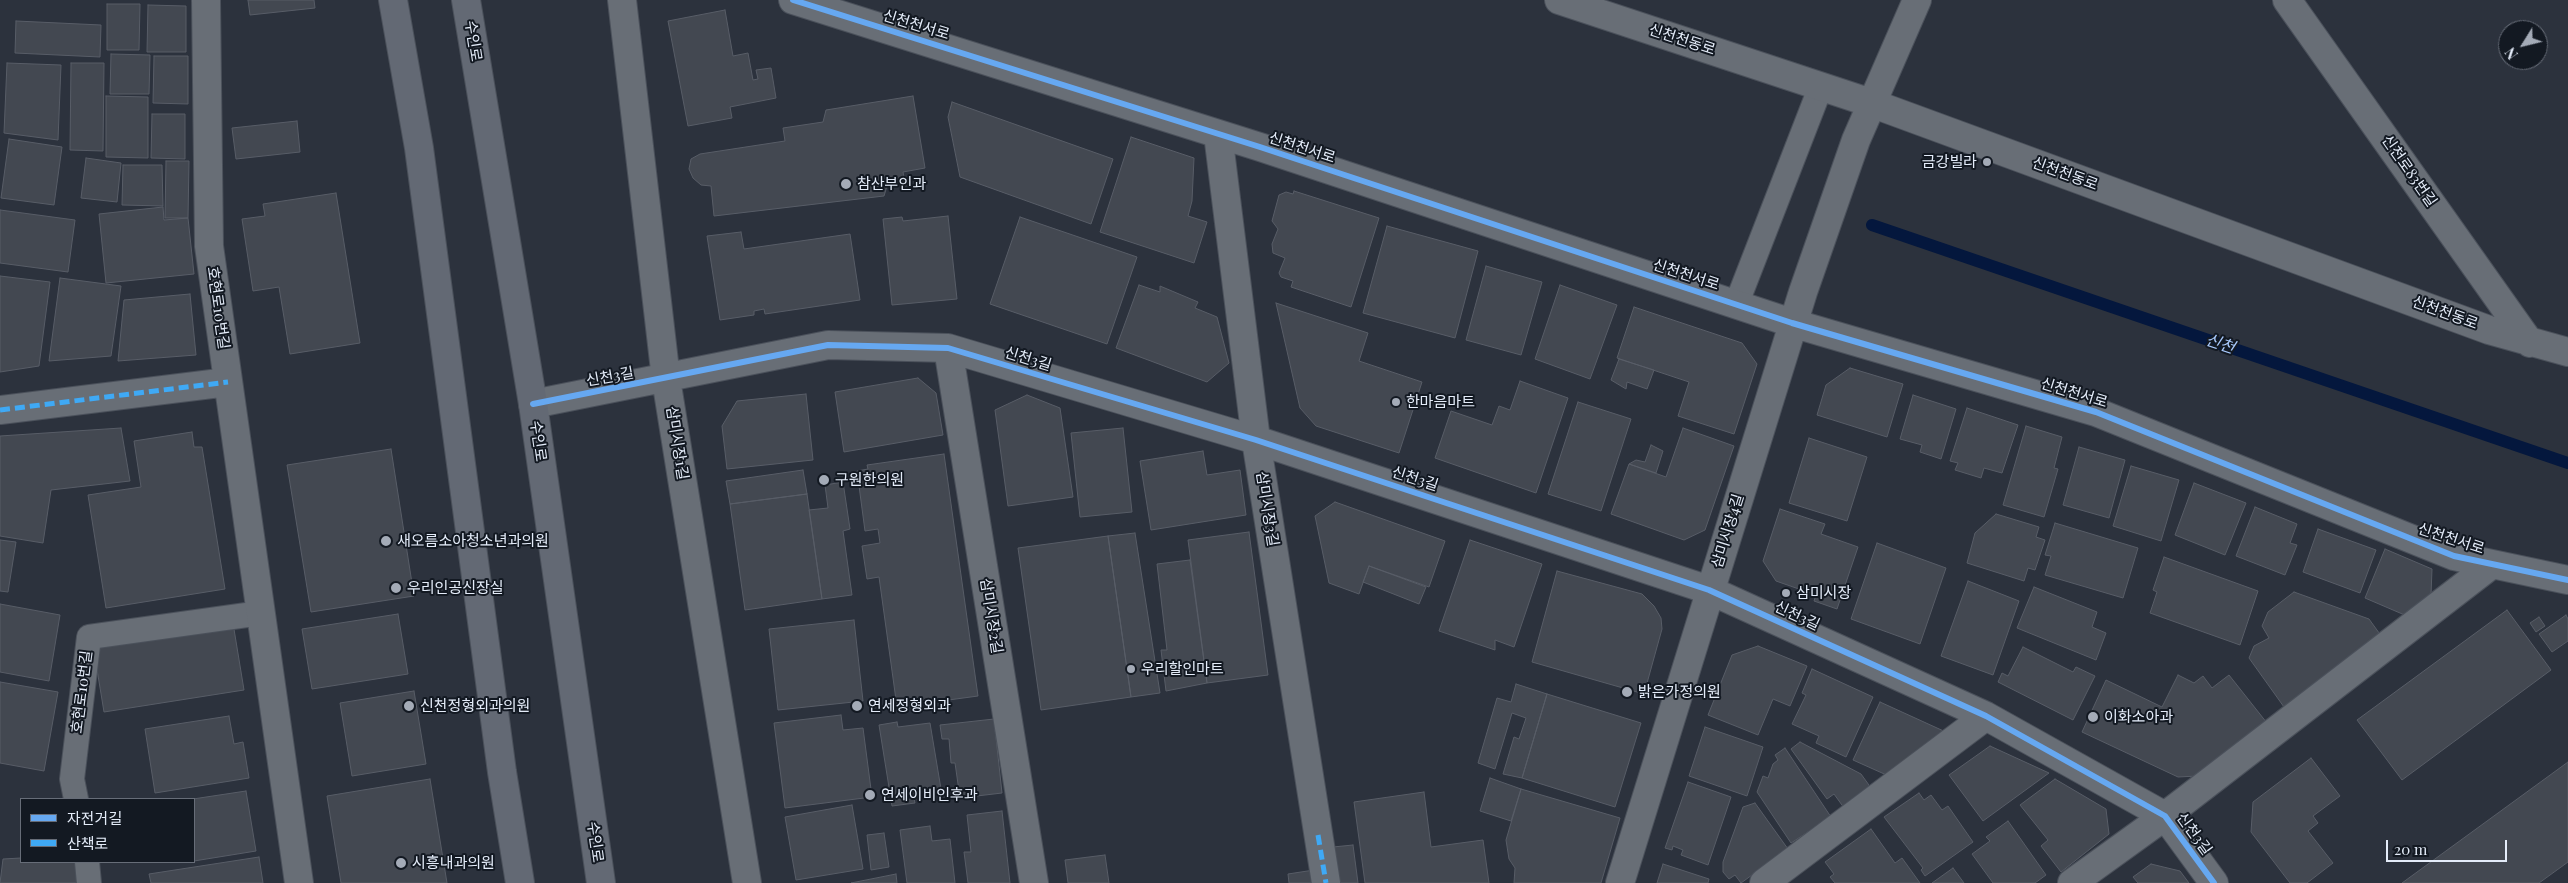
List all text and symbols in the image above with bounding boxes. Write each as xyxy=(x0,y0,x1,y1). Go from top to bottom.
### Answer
street label: 신천천서로 xyxy=(880,6,952,44)
street label: 수인로 xyxy=(461,19,485,63)
north arrow xyxy=(2498,20,2548,70)
street label: 신천천동로 xyxy=(1646,21,1718,59)
text: N xyxy=(2501,44,2522,63)
street label: 신천천서로 xyxy=(1266,129,1338,167)
street label: 신천로83번길 xyxy=(2378,132,2440,210)
place label: 금강빌라 xyxy=(1922,153,1977,171)
street label: 신천천동로 xyxy=(2030,154,2100,194)
marker: 금강빌라 xyxy=(1981,156,1993,168)
place label: 참산부인과 xyxy=(857,175,926,193)
marker: 참산부인과 xyxy=(839,177,853,191)
street label: 신천천서로 xyxy=(1650,256,1722,294)
street label: 호현로10번길 xyxy=(203,265,233,351)
street label: 신천천동로 xyxy=(2410,293,2480,333)
water label: 신천 xyxy=(2203,330,2237,358)
street label: 신천3길 xyxy=(1002,343,1054,375)
street label: 신천3길 xyxy=(585,364,635,390)
street label: 신천천서로 xyxy=(2038,374,2110,412)
place label: 한마음마트 xyxy=(1406,393,1475,411)
marker: 한마음마트 xyxy=(1390,396,1402,408)
street label: 삼미시장1길 xyxy=(662,405,692,481)
street label: 수인로 xyxy=(526,419,550,463)
street label: 신천3길 xyxy=(1389,463,1441,495)
street label: 삼미시장3길 xyxy=(1252,470,1282,548)
place label: 구원한의원 xyxy=(835,471,904,489)
marker: 구원한의원 xyxy=(817,473,831,487)
street label: 삼미시장4길 xyxy=(1708,492,1748,570)
street label: 신천천서로 xyxy=(2415,520,2487,558)
place label: 새오름소아청소년과의원 xyxy=(397,532,549,550)
marker: 새오름소아청소년과의원 xyxy=(379,534,393,548)
street label: 삼미시장2길 xyxy=(976,577,1006,655)
place label: 우리인공신장실 xyxy=(407,579,504,597)
marker: 우리인공신장실 xyxy=(389,581,403,595)
place label: 삼미시장 xyxy=(1796,584,1851,602)
marker: 삼미시장 xyxy=(1780,587,1792,599)
street label: 신천3길 xyxy=(1771,598,1823,634)
street label: 호현로10번길 xyxy=(68,649,96,735)
place label: 우리할인마트 xyxy=(1141,660,1224,678)
marker: 우리할인마트 xyxy=(1125,663,1137,675)
place label: 밝은가정의원 xyxy=(1638,683,1721,701)
marker: 밝은가정의원 xyxy=(1620,685,1634,699)
place label: 신천정형외과의원 xyxy=(420,697,530,715)
place label: 연세정형외과 xyxy=(868,697,951,715)
marker: 신천정형외과의원 xyxy=(402,699,416,713)
marker: 연세정형외과 xyxy=(850,699,864,713)
place label: 이화소아과 xyxy=(2104,708,2173,726)
marker: 이화소아과 xyxy=(2086,710,2100,724)
place label: 연세이비인후과 xyxy=(881,786,978,804)
marker: 연세이비인후과 xyxy=(863,788,877,802)
legend xyxy=(20,798,195,863)
text: 자전거길 xyxy=(67,808,122,828)
street label: 신천3길 xyxy=(2173,809,2215,859)
street label: 수인로 xyxy=(583,820,607,864)
scale bar xyxy=(2388,830,2509,862)
text: 산책로 xyxy=(67,833,108,853)
text: 20 m xyxy=(2394,839,2427,859)
place label: 시흥내과의원 xyxy=(412,854,495,872)
marker: 시흥내과의원 xyxy=(394,856,408,870)

